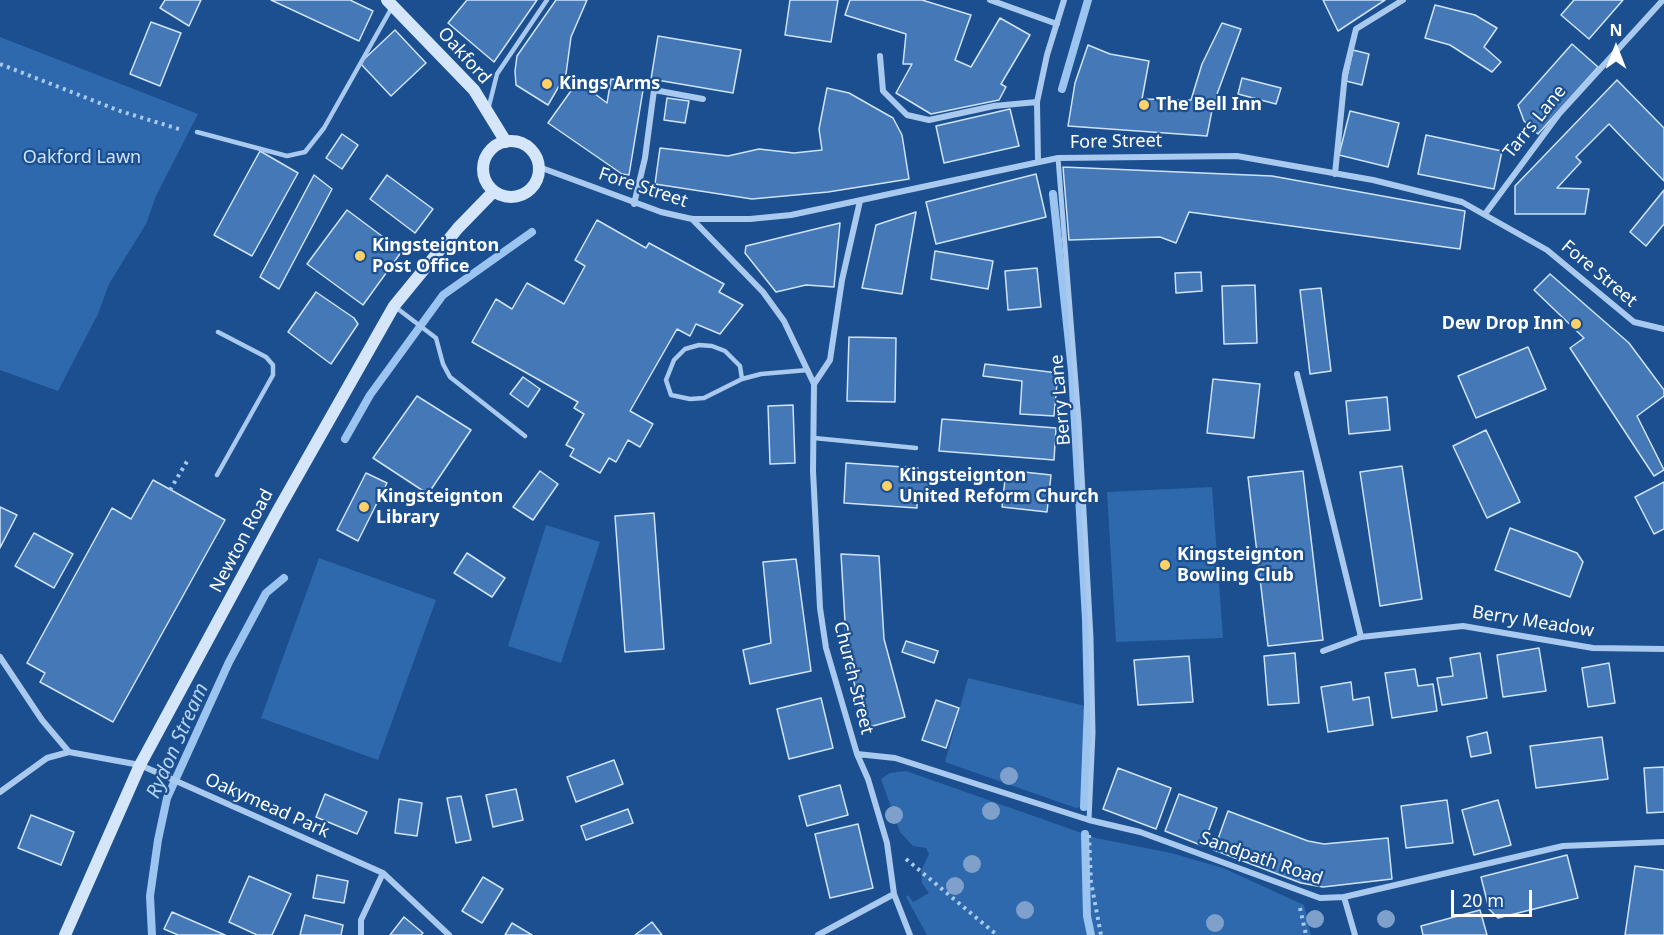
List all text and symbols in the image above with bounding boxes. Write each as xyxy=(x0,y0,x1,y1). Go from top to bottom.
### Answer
north arrow xyxy=(1586,18,1646,78)
text: N xyxy=(1609,19,1623,41)
street label: Oakford xyxy=(433,23,495,89)
place label: Kings Arms xyxy=(559,73,660,95)
marker: Kings Arms xyxy=(540,77,554,91)
street label: Tarrs Lane xyxy=(1499,81,1571,163)
place label: The Bell Inn xyxy=(1156,94,1262,116)
marker: The Bell Inn xyxy=(1137,98,1151,112)
street label: Fore Street xyxy=(1070,130,1162,154)
park label: Oakford Lawn xyxy=(23,147,141,169)
street label: Fore Street xyxy=(596,163,690,213)
place label: Kingsteignton Post Office xyxy=(372,235,499,278)
street label: Fore Street xyxy=(1557,236,1641,312)
marker: Kingsteignton Post Office xyxy=(353,249,367,263)
place label: Dew Drop Inn xyxy=(1442,313,1564,335)
marker: Dew Drop Inn xyxy=(1569,317,1583,331)
street label: Berry Lane xyxy=(1046,354,1076,446)
place label: Kingsteignton United Reform Church xyxy=(899,465,1099,508)
marker: Kingsteignton United Reform Church xyxy=(880,479,894,493)
street label: Newton Road xyxy=(206,486,278,596)
place label: Kingsteignton Library xyxy=(376,486,503,528)
marker: Kingsteignton Library xyxy=(357,500,371,514)
place label: Kingsteignton Bowling Club xyxy=(1177,544,1304,586)
marker: Kingsteignton Bowling Club xyxy=(1158,558,1172,572)
street label: Berry Meadow xyxy=(1471,602,1595,642)
street label: Church Street xyxy=(829,619,877,737)
water label: Rydon Stream xyxy=(142,680,214,802)
street label: Oakymead Park xyxy=(201,769,333,843)
street label: Sandpath Road xyxy=(1197,828,1325,890)
scale bar xyxy=(1454,878,1535,916)
text: 20 m xyxy=(1462,888,1504,912)

